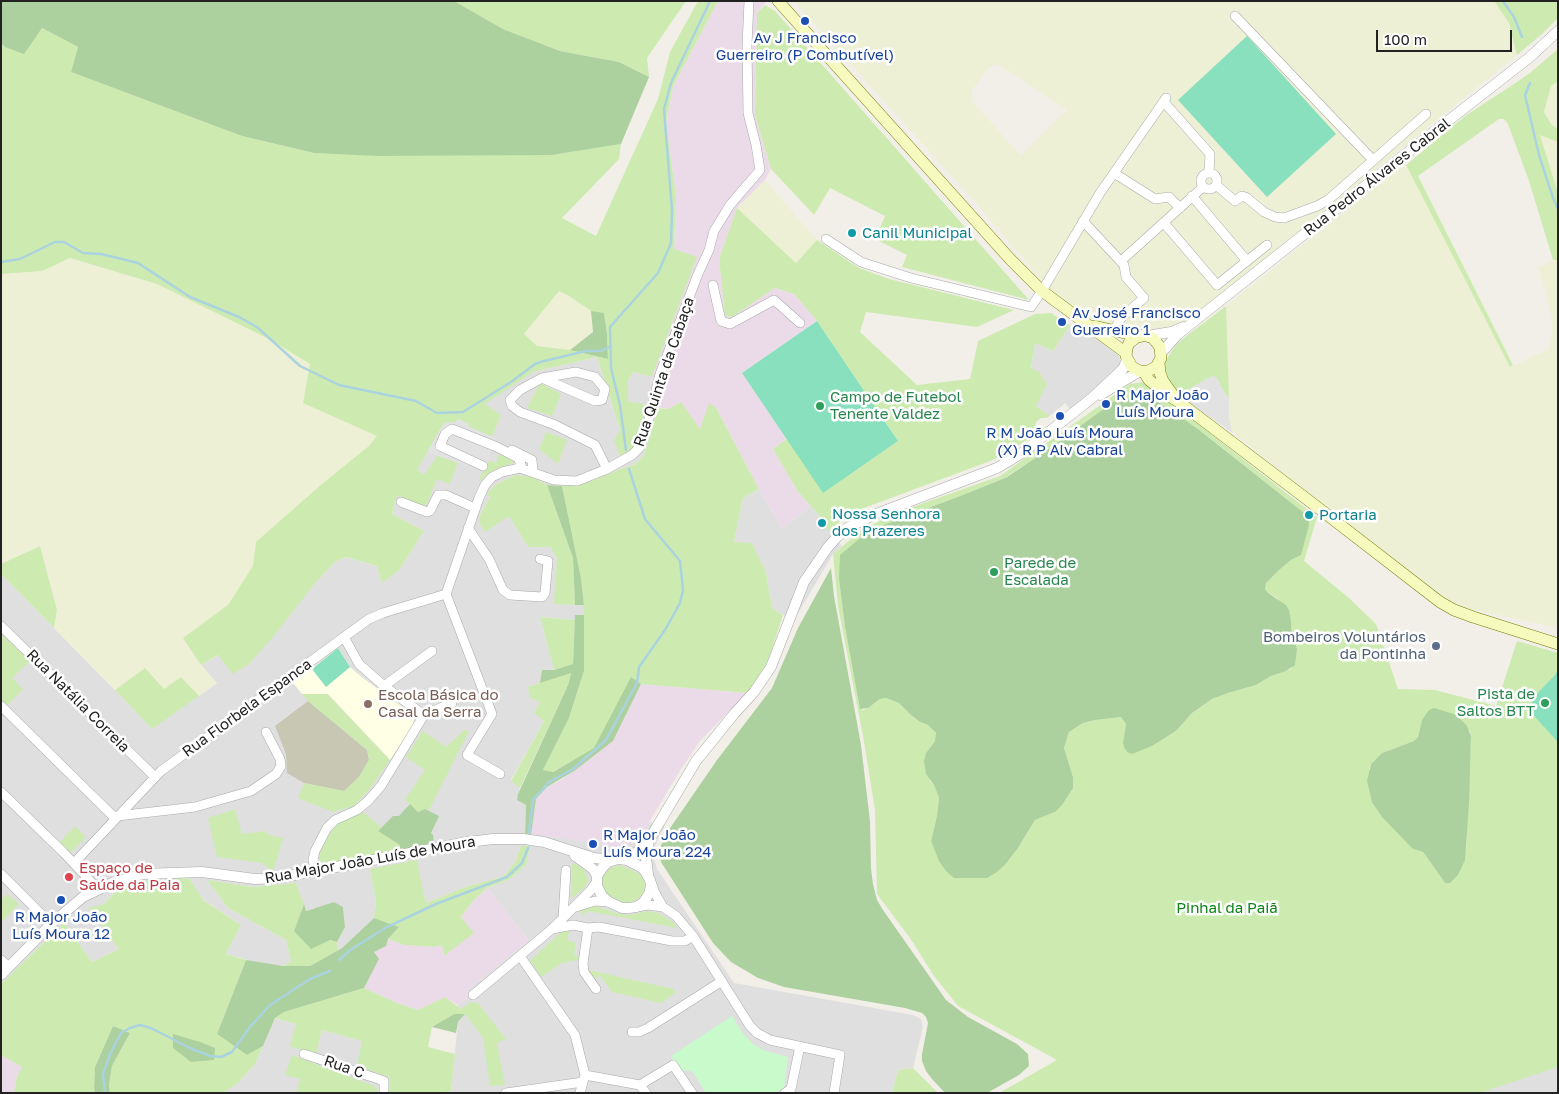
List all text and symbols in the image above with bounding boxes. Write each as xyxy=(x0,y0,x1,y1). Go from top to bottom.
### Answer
marker: Av J Francisco Guerreiro (P Combutível) xyxy=(799,15,811,27)
scale bar xyxy=(1379,20,1515,52)
place label: Av J Francisco Guerreiro (P Combutível) xyxy=(716,29,894,64)
text: 100 m xyxy=(1384,30,1427,48)
street label: Rua Pedro Álvares Cabral xyxy=(1300,114,1454,240)
place label: Canil Municipal xyxy=(862,224,972,242)
marker: Canil Municipal xyxy=(846,227,858,239)
street label: Rua Quinta da Cabaça xyxy=(630,295,698,449)
place label: Av José Francisco Guerreiro 1 xyxy=(1072,304,1201,339)
marker: Av José Francisco Guerreiro 1 xyxy=(1056,316,1068,328)
place label: R Major João Luís Moura xyxy=(1116,386,1209,421)
place label: Campo de Futebol Tenente Valdez xyxy=(830,388,961,423)
marker: R Major João Luís Moura xyxy=(1100,398,1112,410)
marker: Campo de Futebol Tenente Valdez xyxy=(814,400,826,412)
marker: R M João Luís Moura (X) R P Alv Cabral xyxy=(1054,410,1066,422)
place label: R M João Luís Moura (X) R P Alv Cabral xyxy=(986,424,1134,459)
place label: Nossa Senhora dos Prazeres xyxy=(832,505,940,540)
place label: Portaria xyxy=(1319,506,1377,524)
marker: Portaria xyxy=(1303,509,1315,521)
marker: Nossa Senhora dos Prazeres xyxy=(816,517,828,529)
place label: Parede de Escalada xyxy=(1004,554,1076,589)
marker: Parede de Escalada xyxy=(988,566,1000,578)
place label: Bombeiros Voluntários da Pontinha xyxy=(1263,628,1426,663)
marker: Bombeiros Voluntários da Pontinha xyxy=(1430,640,1442,652)
street label: Rua Natália Correia xyxy=(23,646,133,756)
street label: Rua Florbela Espanca xyxy=(179,655,315,761)
place label: Pista de Saltos BTT xyxy=(1457,685,1535,720)
place label: Escola Básica do Casal da Serra xyxy=(378,686,498,721)
marker: Pista de Saltos BTT xyxy=(1539,697,1551,709)
marker: Escola Básica do Casal da Serra xyxy=(362,698,374,710)
place label: R Major João Luís Moura 224 xyxy=(603,826,711,861)
street label: Rua Major João Luís de Moura xyxy=(263,833,477,887)
marker: R Major João Luís Moura 224 xyxy=(587,838,599,850)
place label: Espaço de Saúde da Paia xyxy=(79,859,180,894)
marker: Espaço de Saúde da Paia xyxy=(63,871,75,883)
marker: R Major João Luís Moura 12 xyxy=(55,894,67,906)
park label: Pinhal da Paiã xyxy=(1176,899,1278,917)
place label: R Major João Luís Moura 12 xyxy=(12,908,110,943)
street label: Rua C xyxy=(321,1052,367,1082)

